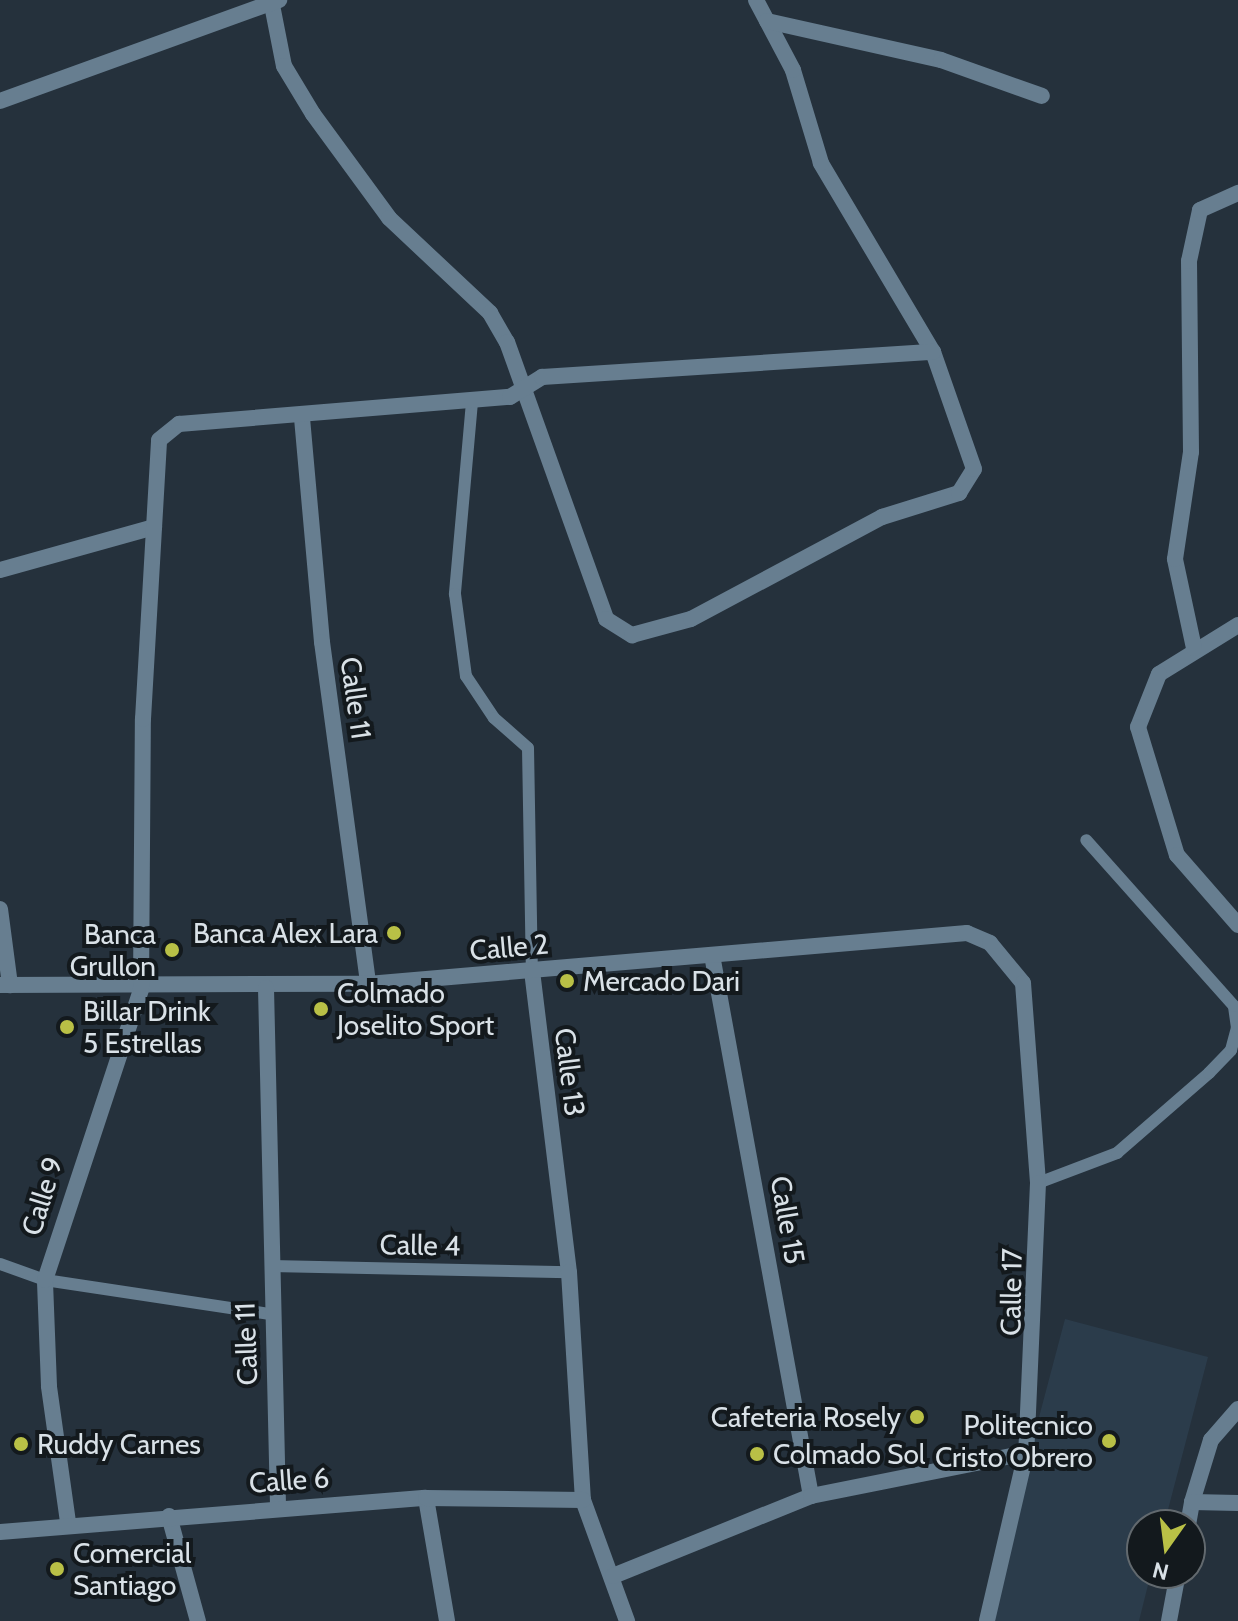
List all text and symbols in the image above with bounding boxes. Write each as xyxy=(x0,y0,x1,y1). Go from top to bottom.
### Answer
street label: Calle 11 xyxy=(334,655,378,741)
place label: Banca Alex Lara xyxy=(193,916,378,950)
place label: Banca Grullon xyxy=(70,917,156,983)
marker: Banca Alex Lara xyxy=(385,924,403,942)
street label: Calle 2 xyxy=(468,927,550,967)
marker: Banca Grullon xyxy=(163,941,181,959)
place label: Mercado Dari xyxy=(583,964,740,998)
marker: Mercado Dari xyxy=(558,972,576,990)
place label: Colmado Joselito Sport xyxy=(337,976,494,1042)
place label: Billar Drink 5 Estrellas xyxy=(83,994,210,1060)
marker: Colmado Joselito Sport xyxy=(312,1000,330,1018)
marker: Billar Drink 5 Estrellas xyxy=(58,1018,76,1036)
street label: Calle 13 xyxy=(548,1026,592,1118)
street label: Calle 9 xyxy=(14,1153,70,1239)
street label: Calle 15 xyxy=(764,1173,812,1267)
street label: Calle 4 xyxy=(379,1227,461,1263)
street label: Calle 17 xyxy=(993,1248,1029,1336)
street label: Calle 11 xyxy=(228,1302,264,1386)
place label: Cafeteria Rosely xyxy=(711,1400,901,1434)
marker: Cafeteria Rosely xyxy=(908,1408,926,1426)
place label: Politecnico Cristo Obrero xyxy=(935,1408,1093,1474)
place label: Ruddy Carnes xyxy=(37,1427,201,1461)
marker: Politecnico Cristo Obrero xyxy=(1100,1432,1118,1450)
marker: Ruddy Carnes xyxy=(12,1435,30,1453)
place label: Colmado Sol xyxy=(773,1437,925,1471)
marker: Colmado Sol xyxy=(748,1445,766,1463)
street label: Calle 6 xyxy=(248,1460,330,1500)
north arrow xyxy=(1126,1509,1206,1589)
place label: Comercial Santiago xyxy=(73,1536,191,1602)
text: N xyxy=(1150,1556,1171,1586)
marker: Comercial Santiago xyxy=(48,1560,66,1578)

